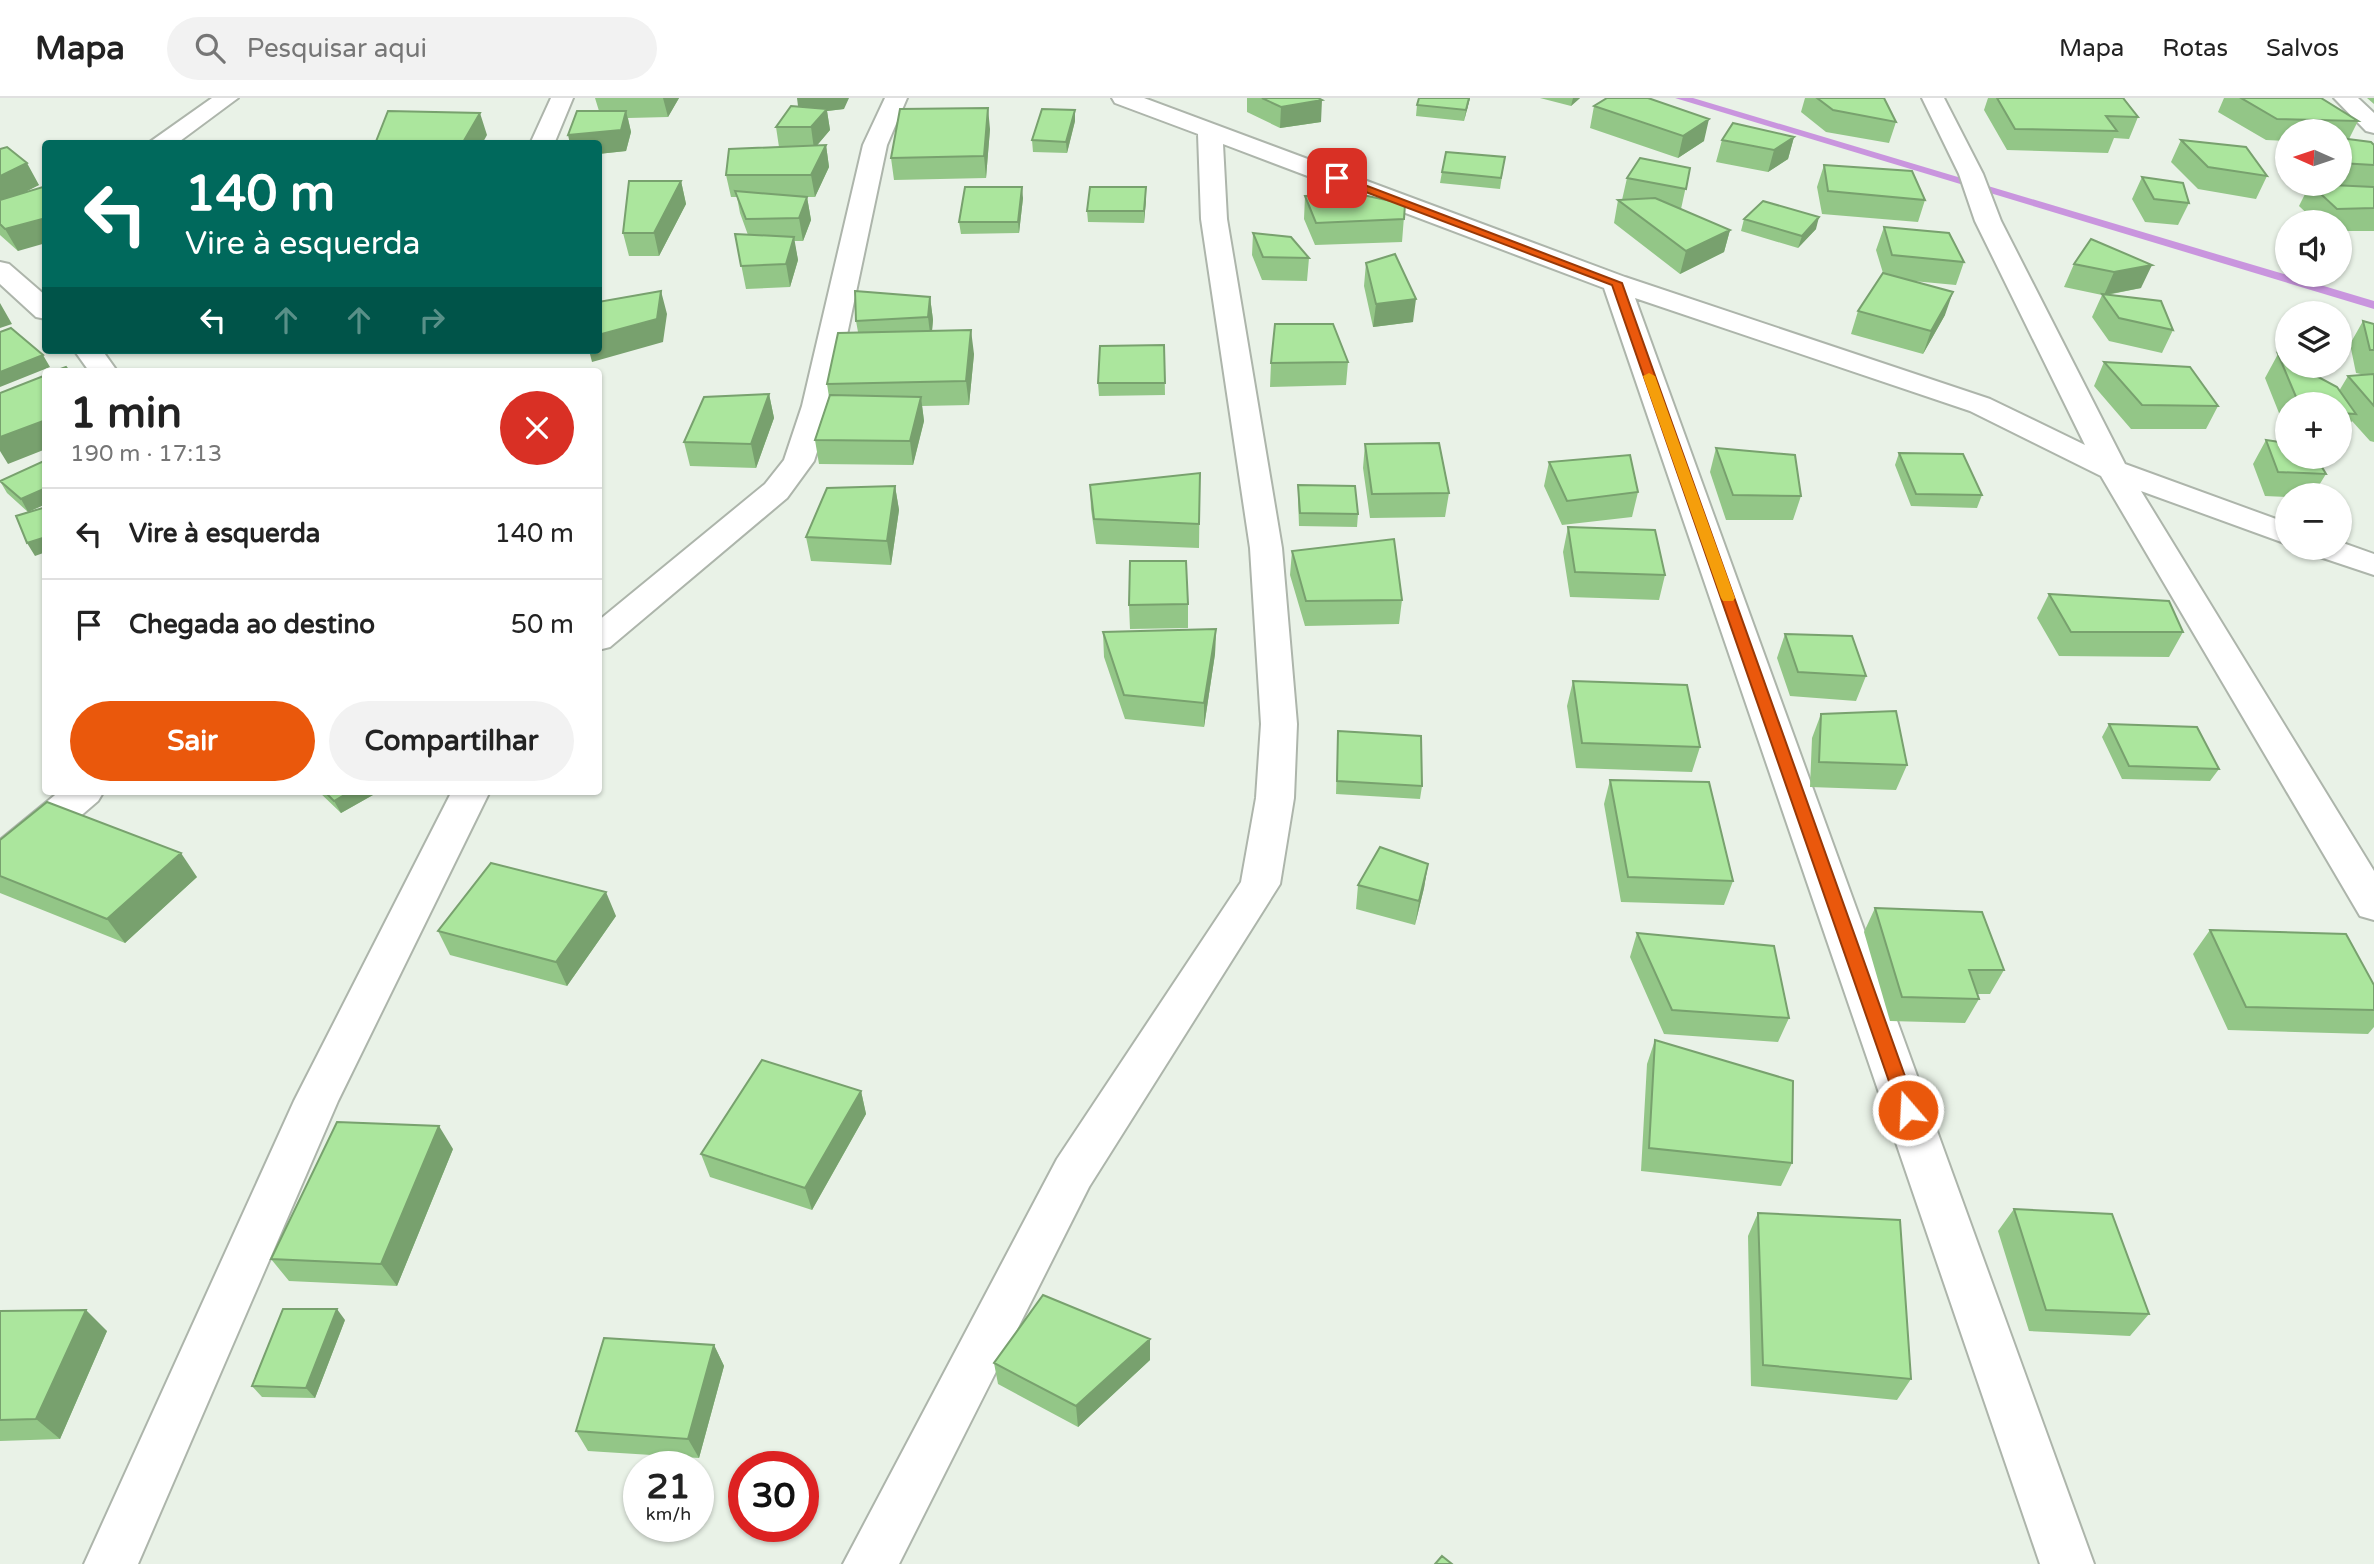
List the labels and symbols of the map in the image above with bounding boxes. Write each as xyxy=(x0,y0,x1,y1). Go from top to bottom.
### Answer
north arrow xyxy=(2275,119,2352,196)
pin xyxy=(1307,148,1367,208)
position arrow xyxy=(1871,1073,1945,1147)
speed limit sign: 30 xyxy=(728,1451,819,1542)

